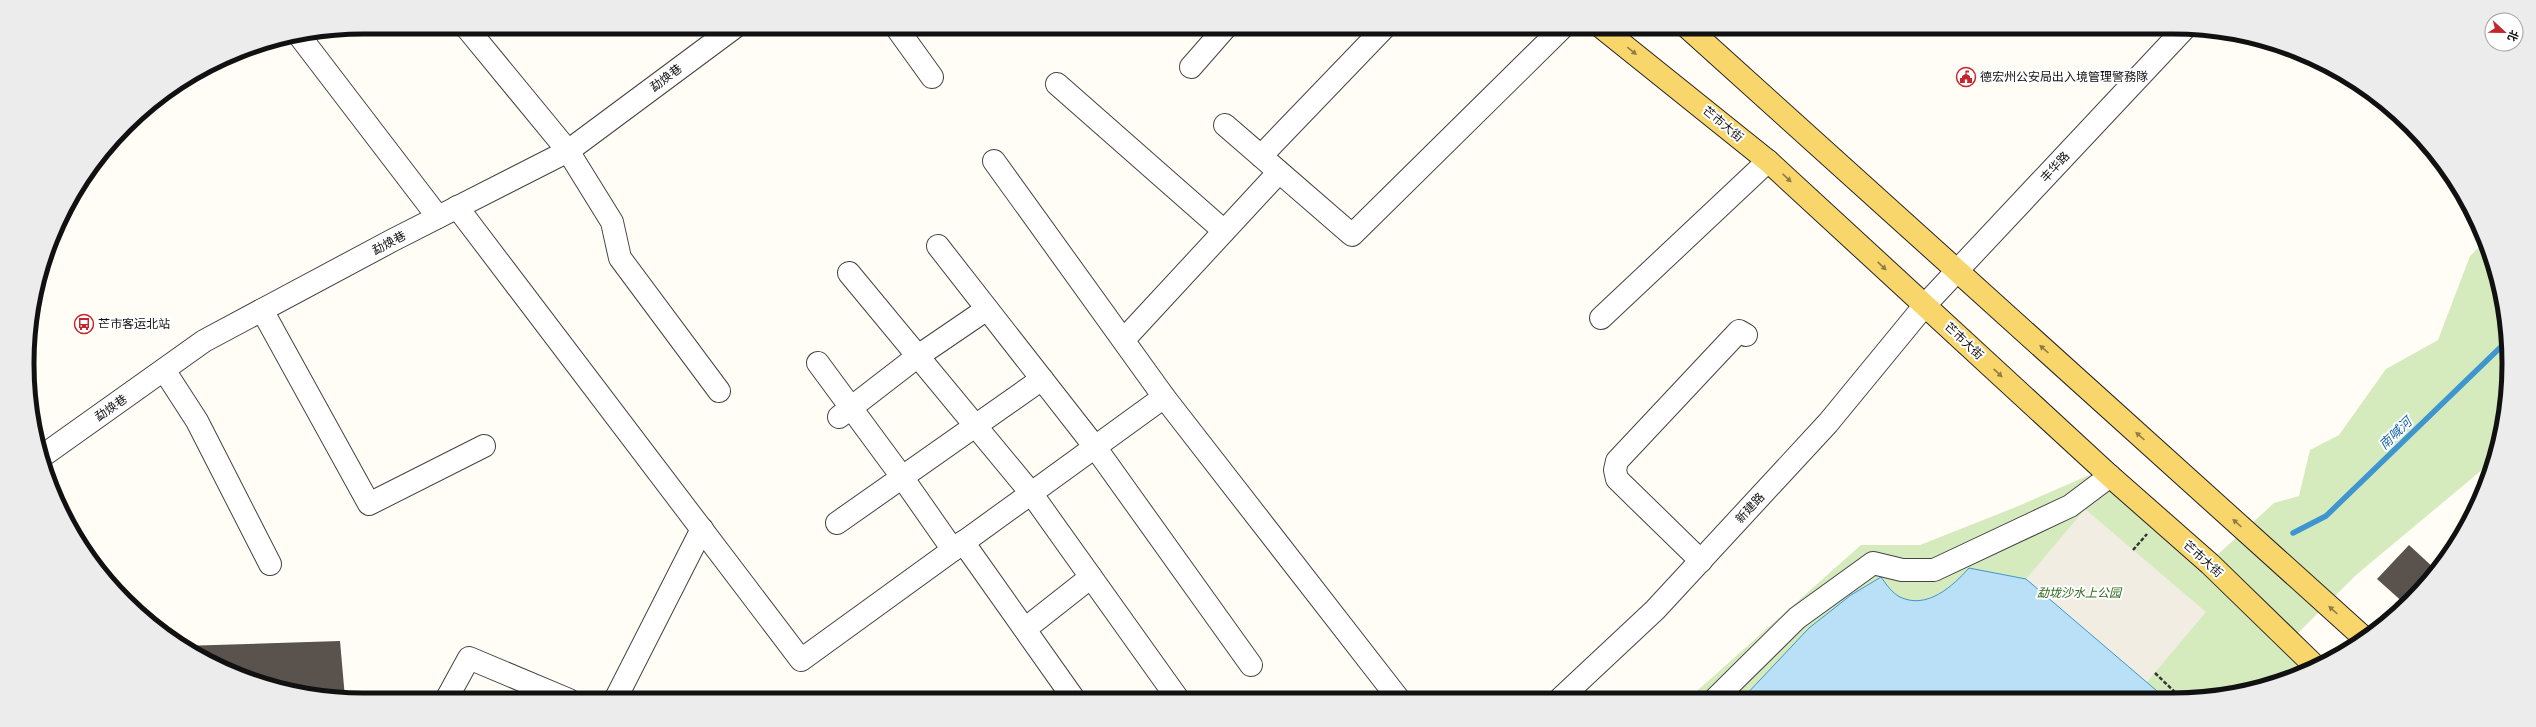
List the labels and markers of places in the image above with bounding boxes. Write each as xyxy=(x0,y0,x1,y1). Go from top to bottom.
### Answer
public building icon: 德宏州公安局出入境管理警務隊 xyxy=(1955,66,1977,88)
place label: 德宏州公安局出入境管理警務隊 xyxy=(1980,69,2148,84)
bus stop icon: 芒市客运北站 xyxy=(73,313,95,335)
place label: 芒市客运北站 xyxy=(98,316,170,331)

